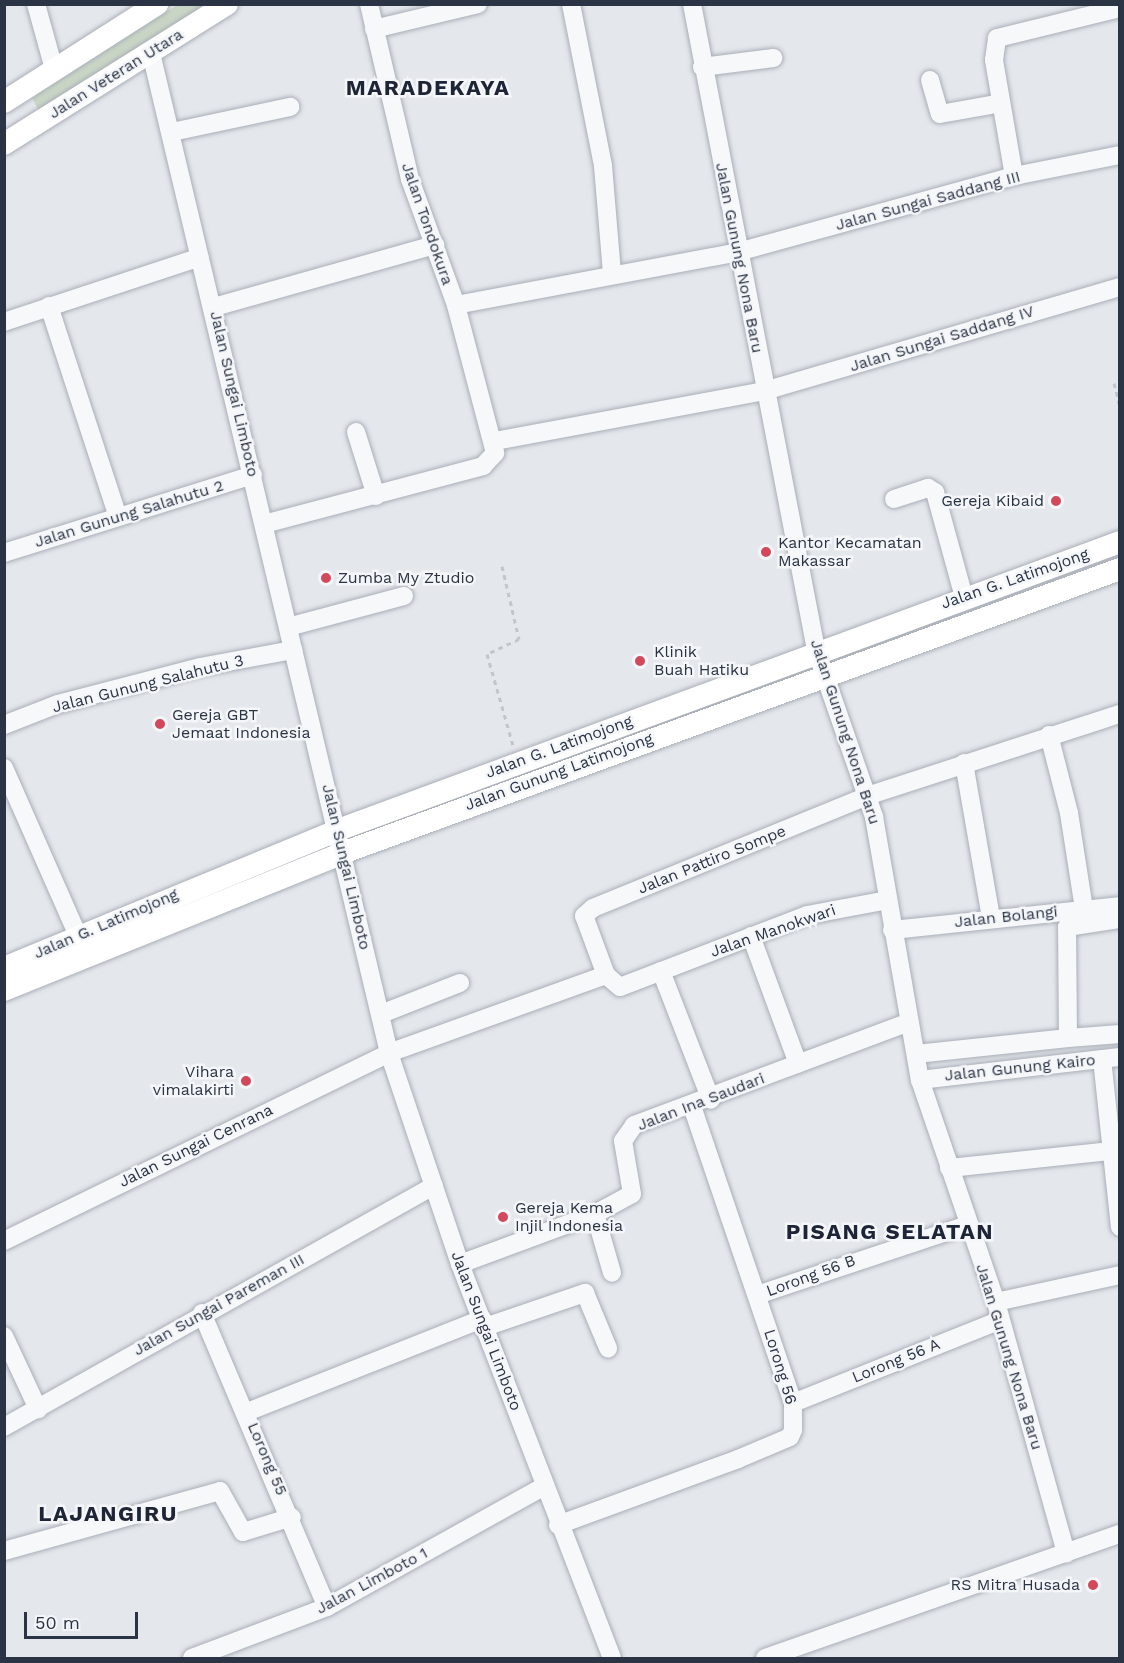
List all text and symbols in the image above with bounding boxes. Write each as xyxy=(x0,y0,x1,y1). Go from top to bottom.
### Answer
street label: Jalan Veteran Utara xyxy=(45,25,187,123)
district label: MARADEKAYA xyxy=(346,75,510,101)
street label: Jalan Tondokura xyxy=(397,160,457,288)
street label: Jalan Gunung Nona Baru xyxy=(711,161,767,355)
street label: Jalan Sungai Saddang III xyxy=(833,167,1023,235)
street label: Jalan Sungai Saddang IV xyxy=(848,302,1036,376)
street label: Jalan Sungai Limboto xyxy=(206,309,262,479)
street label: Jalan Gunung Salahutu 2 xyxy=(32,476,226,552)
place label: Gereja Kibaid xyxy=(941,491,1044,511)
marker: Gereja Kibaid xyxy=(1049,494,1063,508)
place label: Kantor Kecamatan Makassar xyxy=(778,533,922,571)
marker: Kantor Kecamatan Makassar xyxy=(759,545,773,559)
street label: Jalan G. Latimojong xyxy=(939,545,1091,613)
place label: Zumba My Ztudio xyxy=(338,568,475,588)
marker: Zumba My Ztudio xyxy=(319,571,333,585)
street label: Jalan Gunung Nona Baru xyxy=(806,637,884,827)
place label: Klinik Buah Hatiku xyxy=(654,642,749,680)
street label: Jalan Gunung Salahutu 3 xyxy=(50,651,246,717)
marker: Klinik Buah Hatiku xyxy=(631,652,649,670)
place label: Gereja GBT Jemaat Indonesia xyxy=(172,705,310,743)
street label: Jalan G. Latimojong xyxy=(483,712,635,782)
marker: Gereja GBT Jemaat Indonesia xyxy=(153,717,167,731)
street label: Jalan Gunung Latimojong xyxy=(462,729,656,815)
street label: Jalan Sungai Limboto xyxy=(318,782,374,952)
street label: Jalan Pattiro Sompe xyxy=(635,822,789,898)
street label: Jalan G. Latimojong xyxy=(31,885,181,963)
street label: Jalan Manokwari xyxy=(708,901,838,961)
street label: Jalan Bolangi xyxy=(953,902,1059,932)
street label: Jalan Gunung Kairo xyxy=(944,1051,1096,1085)
place label: Vihara vimalakirti xyxy=(153,1062,234,1100)
street label: Jalan Ina Saudari xyxy=(634,1069,768,1135)
marker: Vihara vimalakirti xyxy=(239,1074,253,1088)
street label: Jalan Sungai Cenrana xyxy=(116,1100,276,1192)
place label: Gereja Kema Injil Indonesia xyxy=(515,1198,623,1236)
marker: Gereja Kema Injil Indonesia xyxy=(496,1210,510,1224)
district label: PISANG SELATAN xyxy=(786,1219,994,1245)
street label: Jalan Sungai Limboto xyxy=(447,1249,525,1413)
street label: Jalan Sungai Pareman III xyxy=(130,1250,308,1360)
street label: Lorong 56 B xyxy=(764,1251,858,1301)
street label: Jalan Gunung Nona Baru xyxy=(971,1262,1047,1452)
street label: Lorong 56 xyxy=(759,1327,801,1407)
street label: Lorong 56 A xyxy=(849,1335,943,1387)
street label: Lorong 55 xyxy=(243,1420,291,1498)
district label: LAJANGIRU xyxy=(38,1501,178,1527)
street label: Jalan Limboto 1 xyxy=(313,1543,431,1619)
place label: RS Mitra Husada xyxy=(950,1575,1080,1595)
marker: RS Mitra Husada xyxy=(1084,1576,1102,1594)
scale bar xyxy=(27,1600,141,1638)
text: 50 m xyxy=(35,1612,80,1633)

